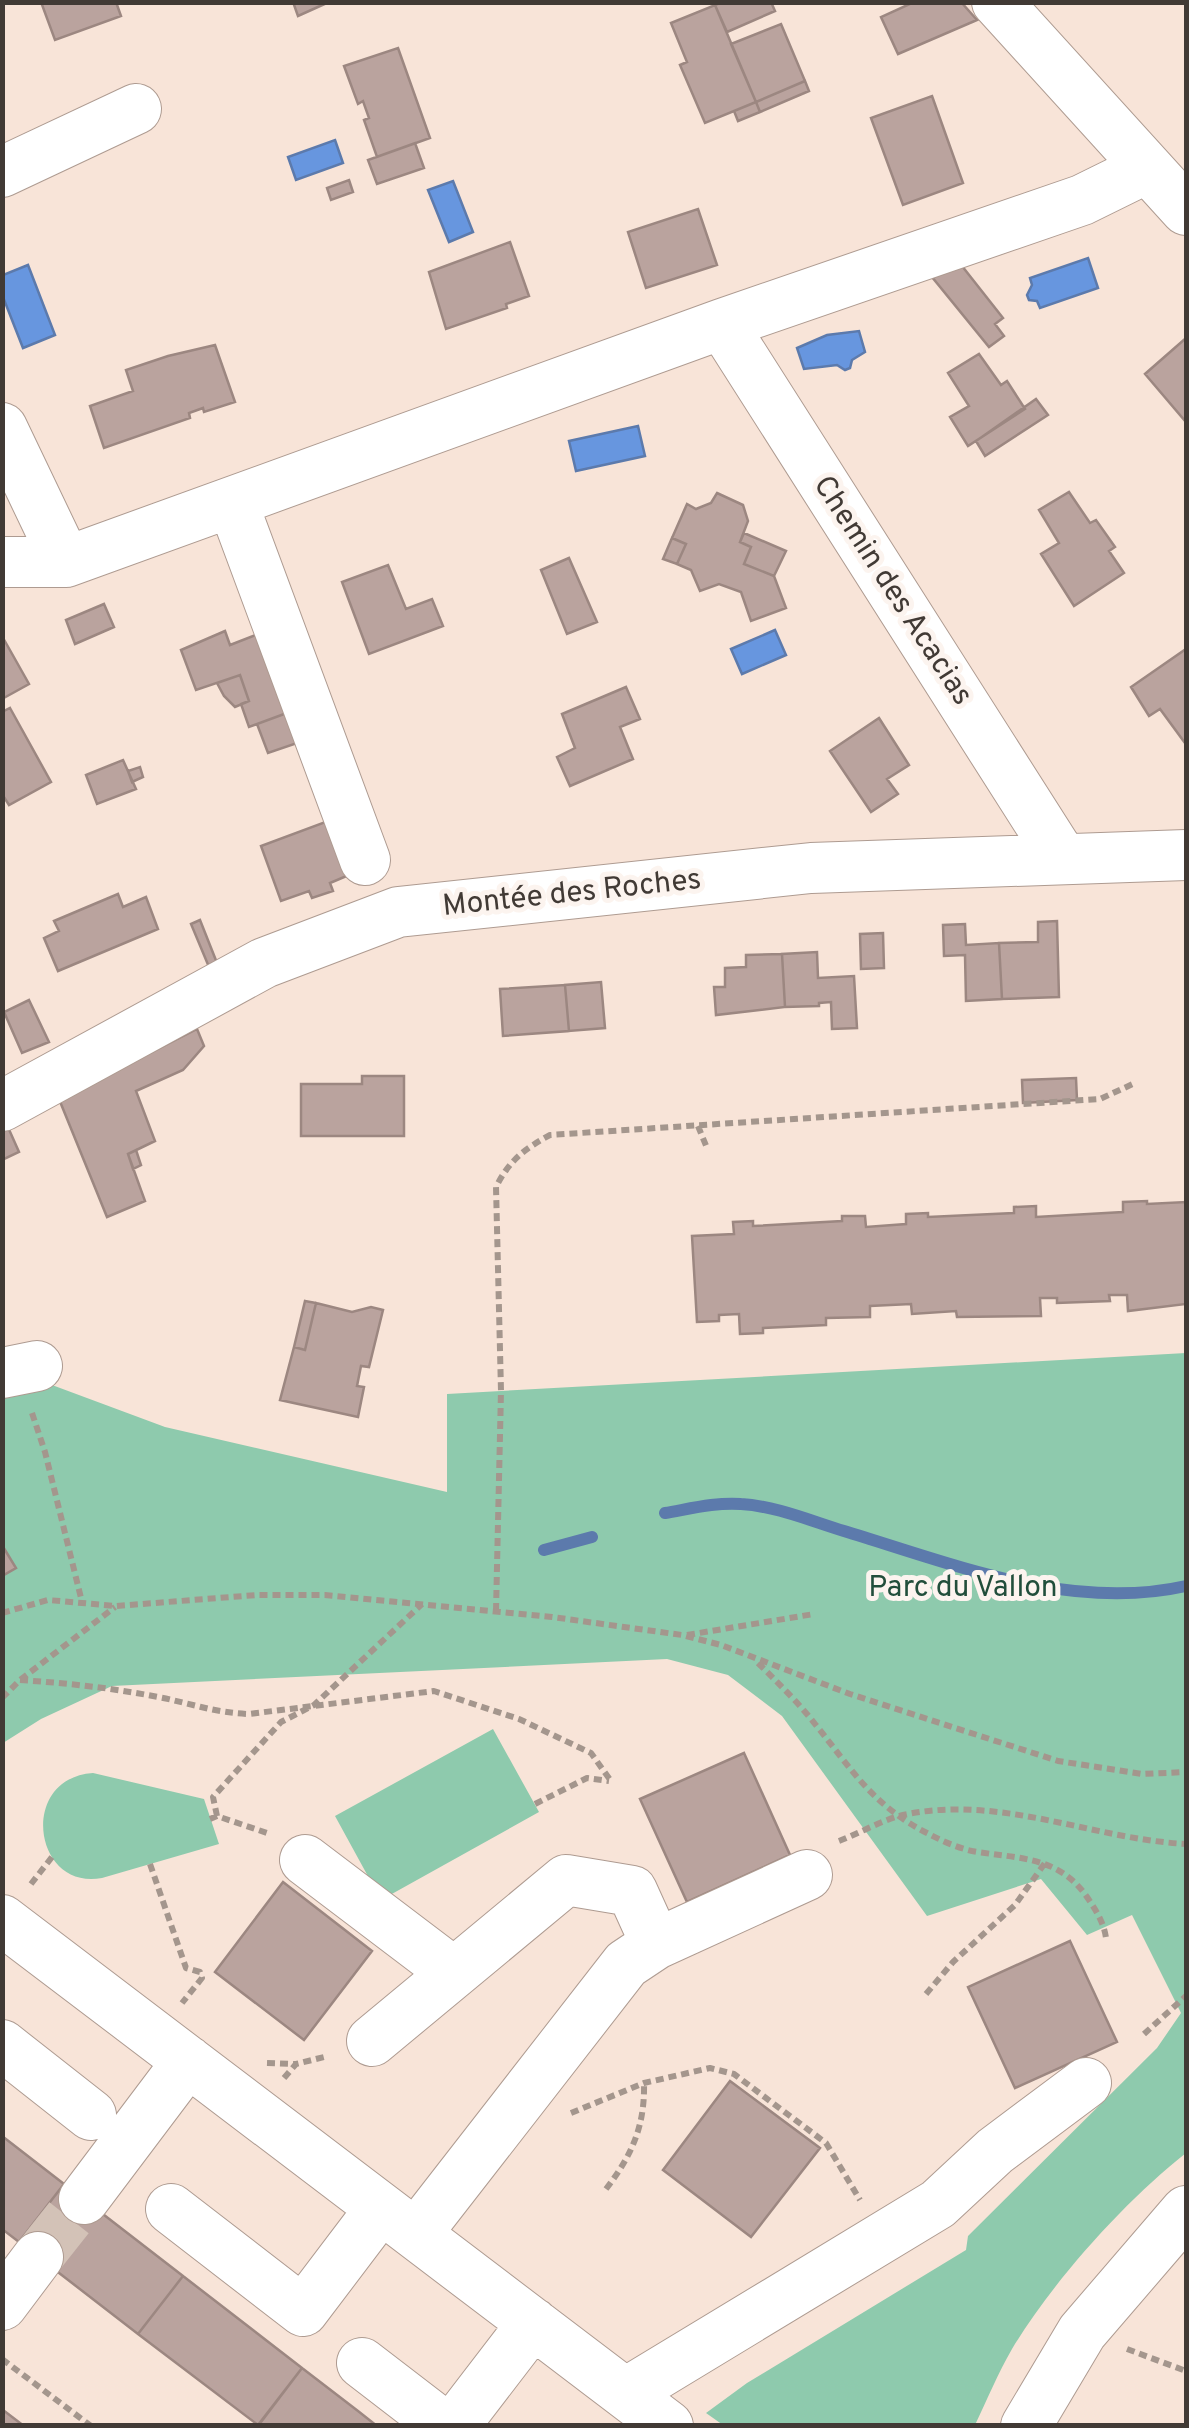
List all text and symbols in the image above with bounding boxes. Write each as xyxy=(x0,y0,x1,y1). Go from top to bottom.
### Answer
street label: Chemin des Acacias xyxy=(804,469,980,713)
street label: Montée des Roches xyxy=(441,862,703,926)
park label: Parc du Vallon xyxy=(868,1570,1058,1607)

